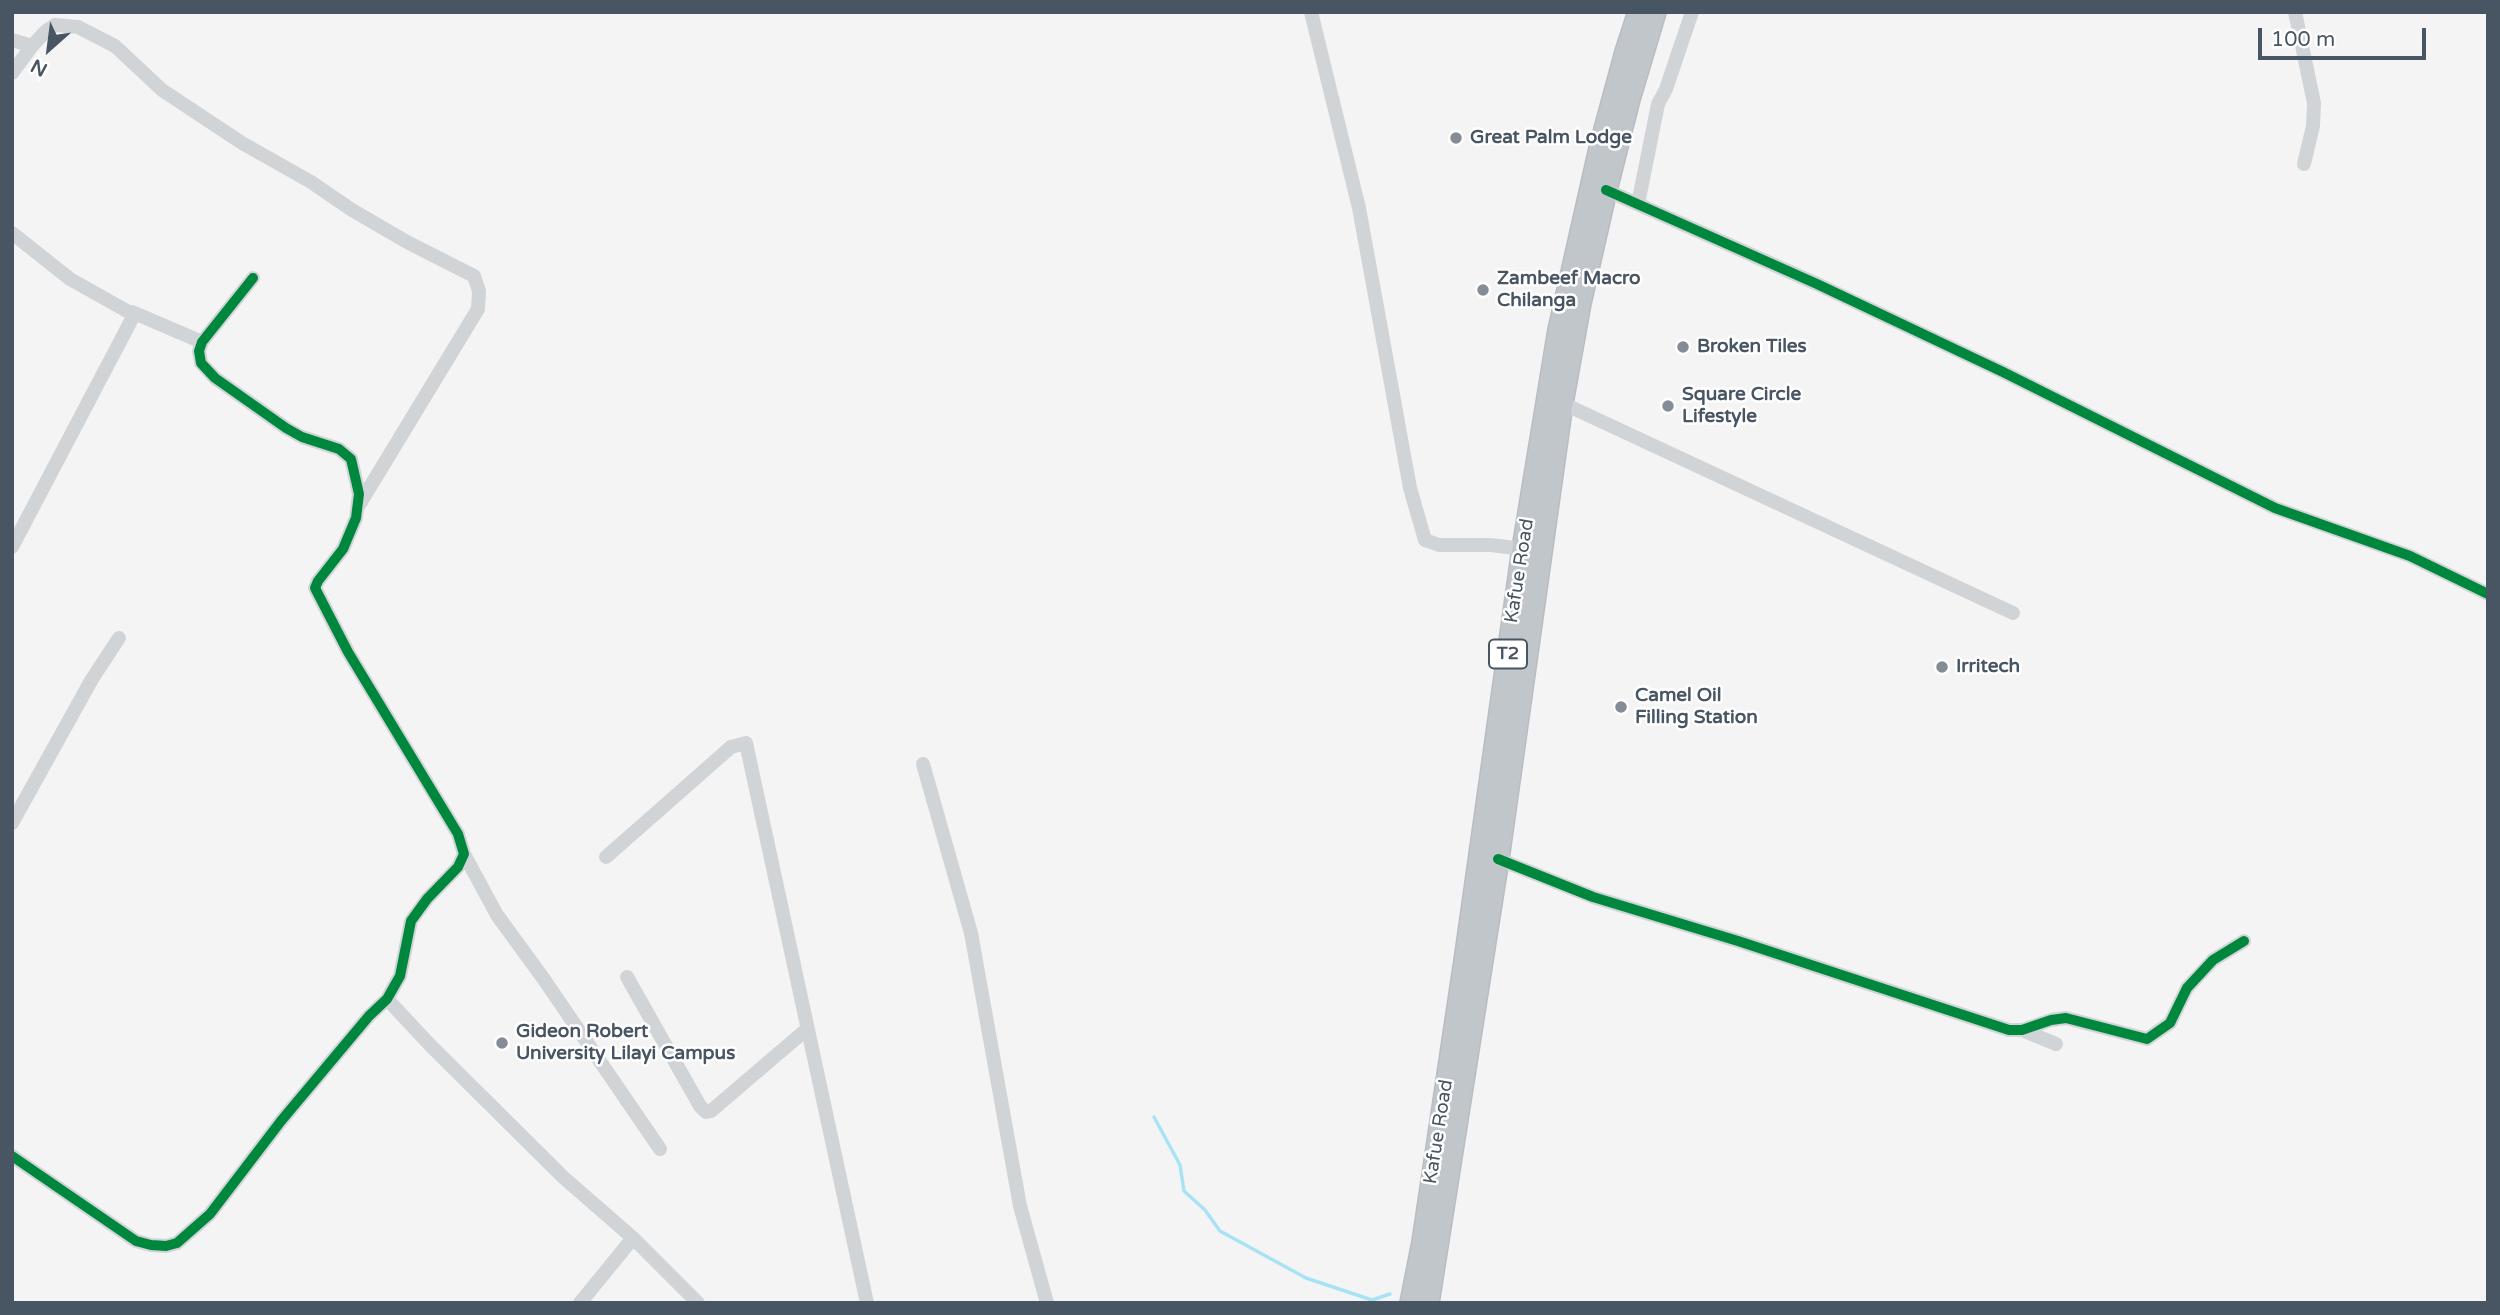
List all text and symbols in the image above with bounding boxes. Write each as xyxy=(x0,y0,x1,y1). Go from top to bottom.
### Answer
north arrow xyxy=(14,14,84,84)
scale bar xyxy=(2262,14,2430,58)
text: 100 m xyxy=(2271,27,2335,52)
text: N xyxy=(27,54,51,81)
place label: Great Palm Lodge xyxy=(1470,127,1632,149)
marker: Great Palm Lodge xyxy=(1448,130,1464,146)
place label: Zambeef Macro Chilanga xyxy=(1497,268,1641,312)
marker: Zambeef Macro Chilanga xyxy=(1475,282,1491,298)
place label: Broken Tiles xyxy=(1697,336,1807,358)
marker: Broken Tiles xyxy=(1675,339,1691,355)
place label: Square Circle Lifestyle xyxy=(1682,384,1801,428)
marker: Square Circle Lifestyle xyxy=(1660,398,1676,414)
street label: Kafue Road xyxy=(1500,517,1540,625)
road number: T2 xyxy=(1489,640,1527,668)
place label: Irritech xyxy=(1956,656,2020,678)
marker: Irritech xyxy=(1934,659,1950,675)
place label: Camel Oil Filling Station xyxy=(1635,685,1758,729)
marker: Camel Oil Filling Station xyxy=(1613,699,1629,715)
place label: Gideon Robert University Lilayi Campus xyxy=(516,1021,735,1065)
marker: Gideon Robert University Lilayi Campus xyxy=(494,1035,510,1051)
street label: Kafue Road xyxy=(1419,1078,1459,1186)

